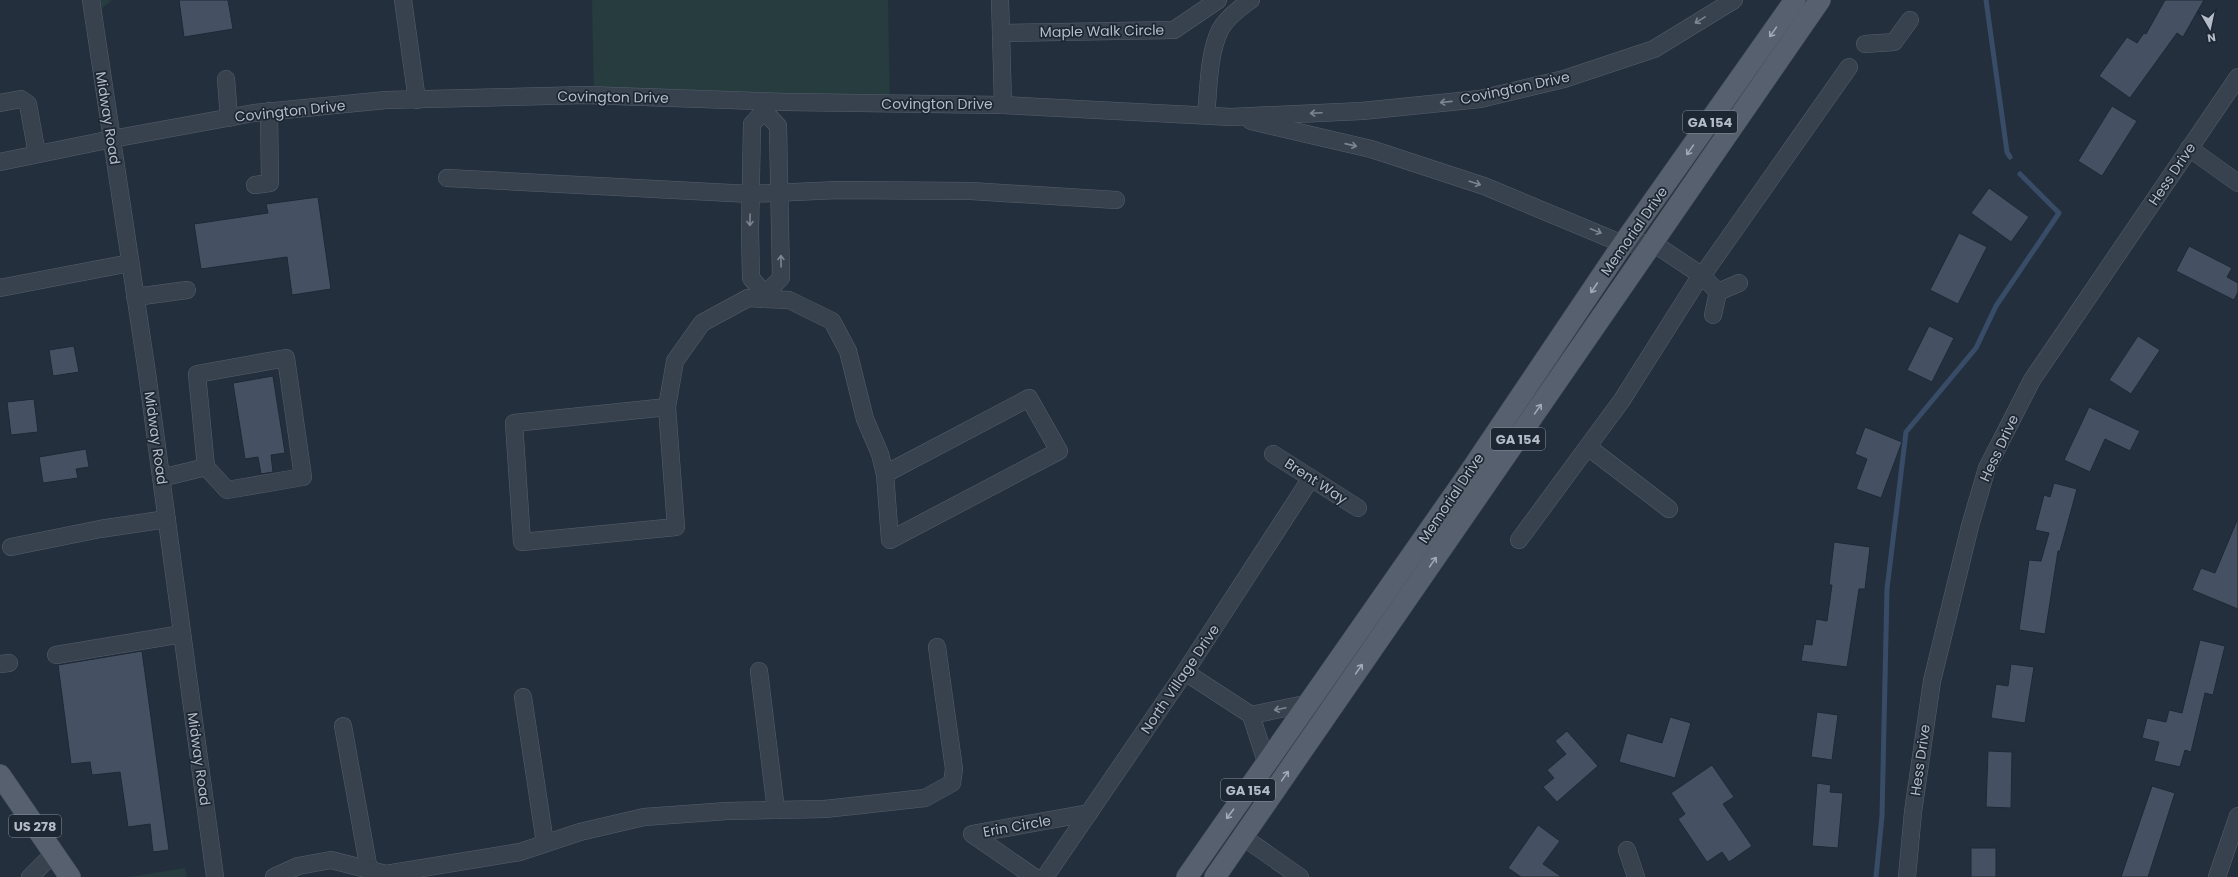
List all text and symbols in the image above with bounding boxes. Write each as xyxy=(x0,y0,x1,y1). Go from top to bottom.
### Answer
north arrow xyxy=(2190,8,2230,48)
one-way arrow xyxy=(1694,17,1706,25)
street label: Maple Walk Circle xyxy=(1040,20,1165,42)
one-way arrow xyxy=(1769,26,1777,37)
text: N xyxy=(2206,29,2217,46)
street label: Covington Drive xyxy=(1458,67,1572,109)
street label: Midway Road xyxy=(91,70,125,166)
street label: Covington Drive xyxy=(557,86,669,108)
street label: Covington Drive xyxy=(881,94,993,114)
street label: Covington Drive xyxy=(234,95,347,127)
one-way arrow xyxy=(1440,99,1453,106)
one-way arrow xyxy=(1310,109,1323,116)
road number: GA 154 xyxy=(1683,111,1737,133)
street label: Hess Drive xyxy=(2144,138,2201,209)
one-way arrow xyxy=(1344,141,1357,149)
one-way arrow xyxy=(1686,144,1694,155)
one-way arrow xyxy=(1469,180,1482,187)
street label: Memorial Drive xyxy=(1596,182,1672,280)
one-way arrow xyxy=(746,213,754,226)
one-way arrow xyxy=(1589,228,1601,236)
one-way arrow xyxy=(777,255,784,268)
one-way arrow xyxy=(1590,282,1598,293)
street label: Midway Road xyxy=(140,390,172,486)
one-way arrow xyxy=(1534,404,1542,415)
street label: Hess Drive xyxy=(1975,411,2023,485)
road number: GA 154 xyxy=(1491,428,1545,450)
street label: Memorial Drive xyxy=(1413,449,1489,547)
street label: Brent Way xyxy=(1281,453,1351,509)
one-way arrow xyxy=(1429,557,1437,568)
street label: North Village Drive xyxy=(1136,620,1224,738)
one-way arrow xyxy=(1355,664,1363,675)
one-way arrow xyxy=(1274,705,1287,713)
street label: Midway Road xyxy=(183,711,215,807)
street label: Hess Drive xyxy=(1905,723,1935,797)
one-way arrow xyxy=(1281,771,1289,782)
road number: GA 154 xyxy=(1221,779,1275,801)
one-way arrow xyxy=(1226,808,1234,819)
street label: Erin Circle xyxy=(981,810,1053,842)
road number: US 278 xyxy=(9,815,61,837)

